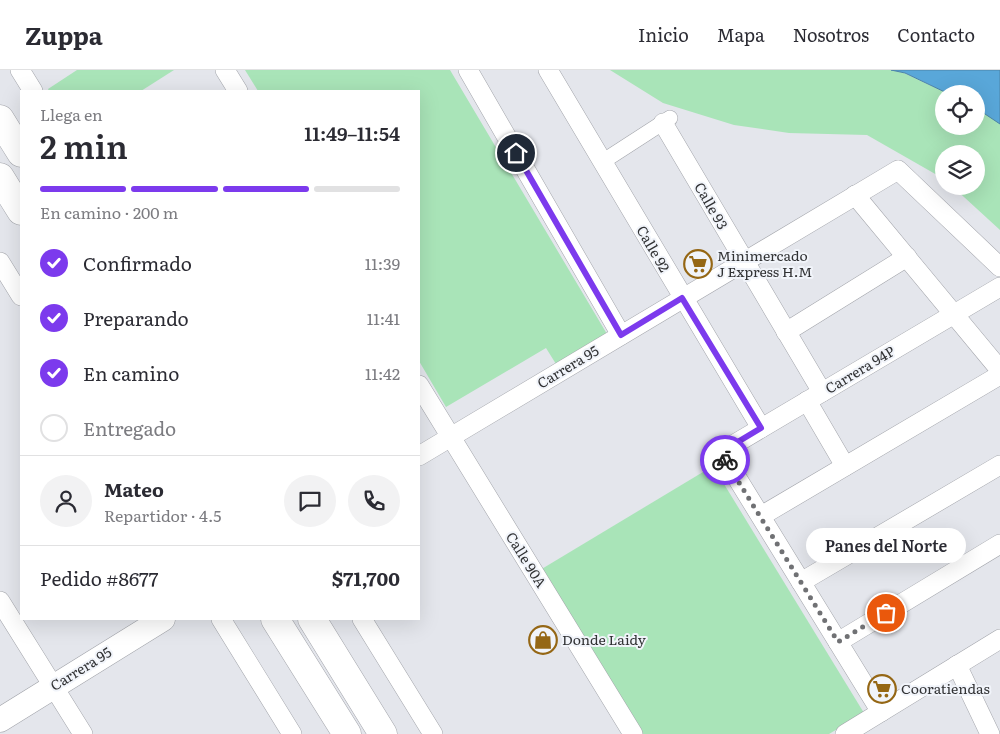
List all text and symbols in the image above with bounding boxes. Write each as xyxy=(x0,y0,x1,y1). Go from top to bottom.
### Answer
text: Zuppa xyxy=(25,17,103,52)
text: Inicio xyxy=(638,21,689,48)
text: Mapa xyxy=(717,21,765,48)
text: Nosotros xyxy=(793,21,869,48)
text: Contacto xyxy=(897,21,975,48)
map controls xyxy=(935,85,985,195)
button: locate xyxy=(935,85,985,135)
text: Llega en xyxy=(40,102,103,126)
text: 11:49–11:54 xyxy=(304,119,400,147)
text: 2 min xyxy=(40,121,128,169)
pin xyxy=(495,132,537,174)
icon: home xyxy=(502,139,530,167)
button: layers xyxy=(935,145,985,195)
street label: Calle 93 xyxy=(690,178,733,233)
text: En camino · 200 m xyxy=(40,200,178,224)
street label: Calle 92 xyxy=(633,222,675,275)
place label: Minimercado J Express H.M xyxy=(717,245,812,281)
icon: check xyxy=(40,249,68,277)
text: Confirmado xyxy=(83,249,192,277)
supermarket icon: Minimercado J Express H.M xyxy=(683,249,713,279)
text: 11:39 xyxy=(365,251,400,275)
icon: check xyxy=(40,304,68,332)
text: Preparando xyxy=(83,304,189,332)
text: 11:41 xyxy=(367,306,400,330)
street label: Carrera 95 xyxy=(533,340,602,392)
street label: Carrera 94P xyxy=(821,340,898,398)
icon: check xyxy=(40,359,68,387)
text: En camino xyxy=(83,359,179,387)
text: 11:42 xyxy=(365,361,400,385)
text: Entregado xyxy=(83,414,176,442)
courier xyxy=(700,435,750,485)
icon: bike xyxy=(711,446,739,474)
button: person xyxy=(40,475,92,527)
text: Mateo xyxy=(104,475,164,503)
button: chat xyxy=(284,475,336,527)
button: phone xyxy=(348,475,400,527)
text: Repartidor · 4.5 xyxy=(104,503,221,527)
street label: Calle 90A xyxy=(502,528,552,592)
callout: Panes del Norte xyxy=(806,528,966,563)
text: Panes del Norte xyxy=(825,533,947,557)
text: Pedido #8677 xyxy=(40,564,158,592)
text: $71,700 xyxy=(332,564,400,592)
pin xyxy=(865,592,907,634)
icon: bag xyxy=(872,599,900,627)
shop icon: Donde Laidy xyxy=(528,625,558,655)
place label: Donde Laidy xyxy=(562,629,647,649)
street label: Carrera 95 xyxy=(46,641,115,695)
supermarket icon: Cooratiendas xyxy=(867,674,897,704)
place label: Cooratiendas xyxy=(901,678,990,698)

